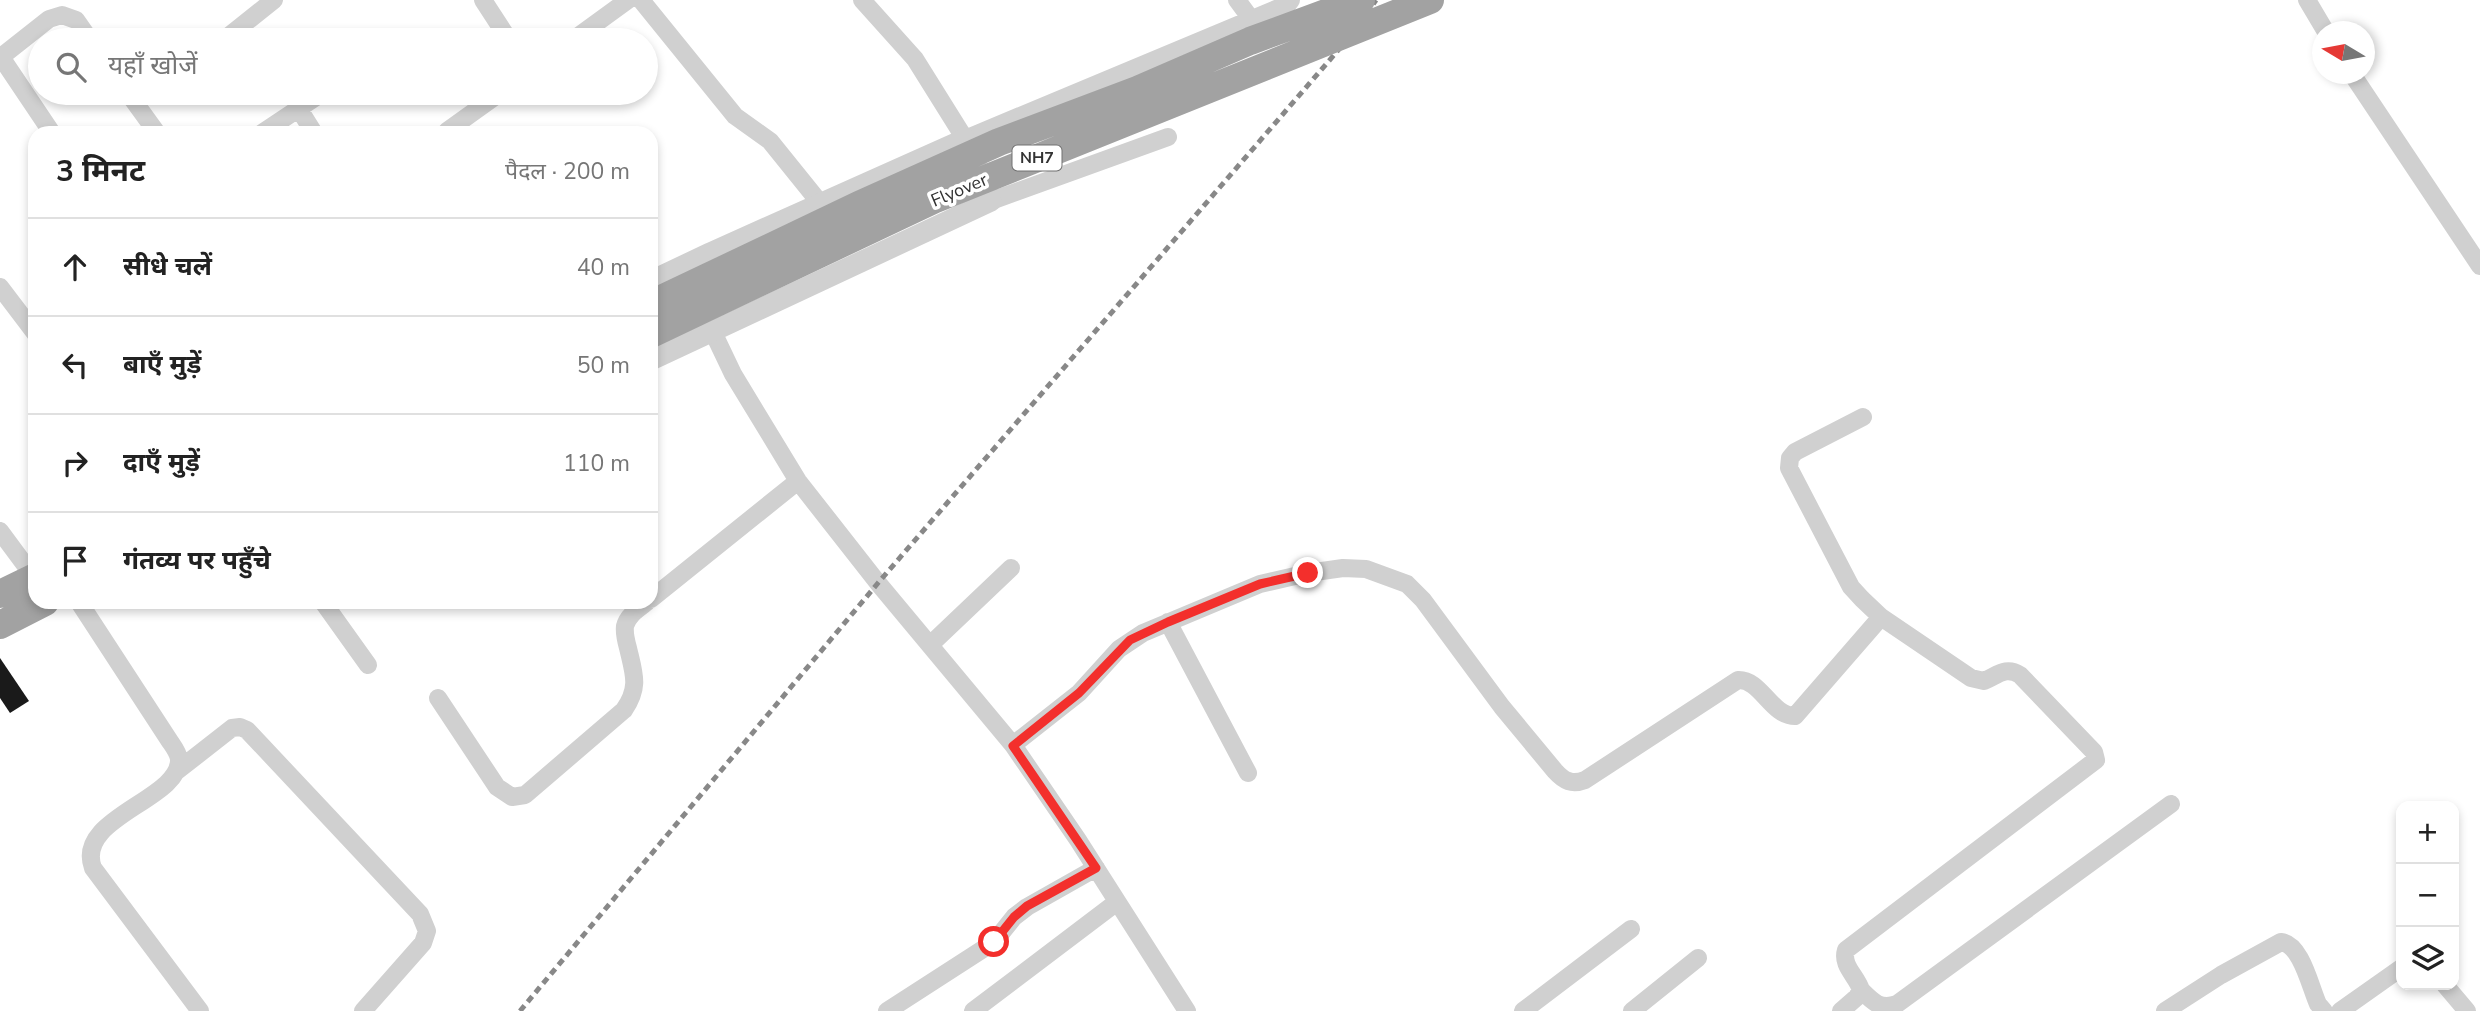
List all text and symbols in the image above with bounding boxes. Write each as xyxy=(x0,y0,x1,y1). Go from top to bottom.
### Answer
north arrow xyxy=(2312,21,2375,84)
search box xyxy=(28,28,658,105)
icon: search xyxy=(52,48,90,86)
text: यहाँ खोजें xyxy=(108,48,198,83)
road number: NH7 xyxy=(1012,146,1062,170)
text: 3 मिनट xyxy=(56,151,145,192)
text: पैदल · 200 m xyxy=(505,156,630,187)
street label: Flyover xyxy=(927,167,991,213)
icon: ahead xyxy=(56,248,94,286)
text: सीधे चलें xyxy=(123,249,212,284)
text: 40 m xyxy=(577,252,630,283)
icon: left xyxy=(56,346,94,384)
text: बाएँ मुड़ें xyxy=(123,347,201,382)
text: 50 m xyxy=(577,350,630,381)
icon: right xyxy=(56,444,94,482)
text: दाएँ मुड़ें xyxy=(123,445,200,480)
text: 110 m xyxy=(563,448,630,479)
icon: arrive xyxy=(56,542,94,580)
text: गंतव्य पर पहुँचे xyxy=(123,543,271,578)
route end xyxy=(1292,557,1323,588)
map controls xyxy=(2396,801,2459,990)
button: + xyxy=(2396,801,2459,864)
button: − xyxy=(2396,864,2459,927)
route start xyxy=(978,926,1009,957)
button: layers xyxy=(2396,927,2459,990)

